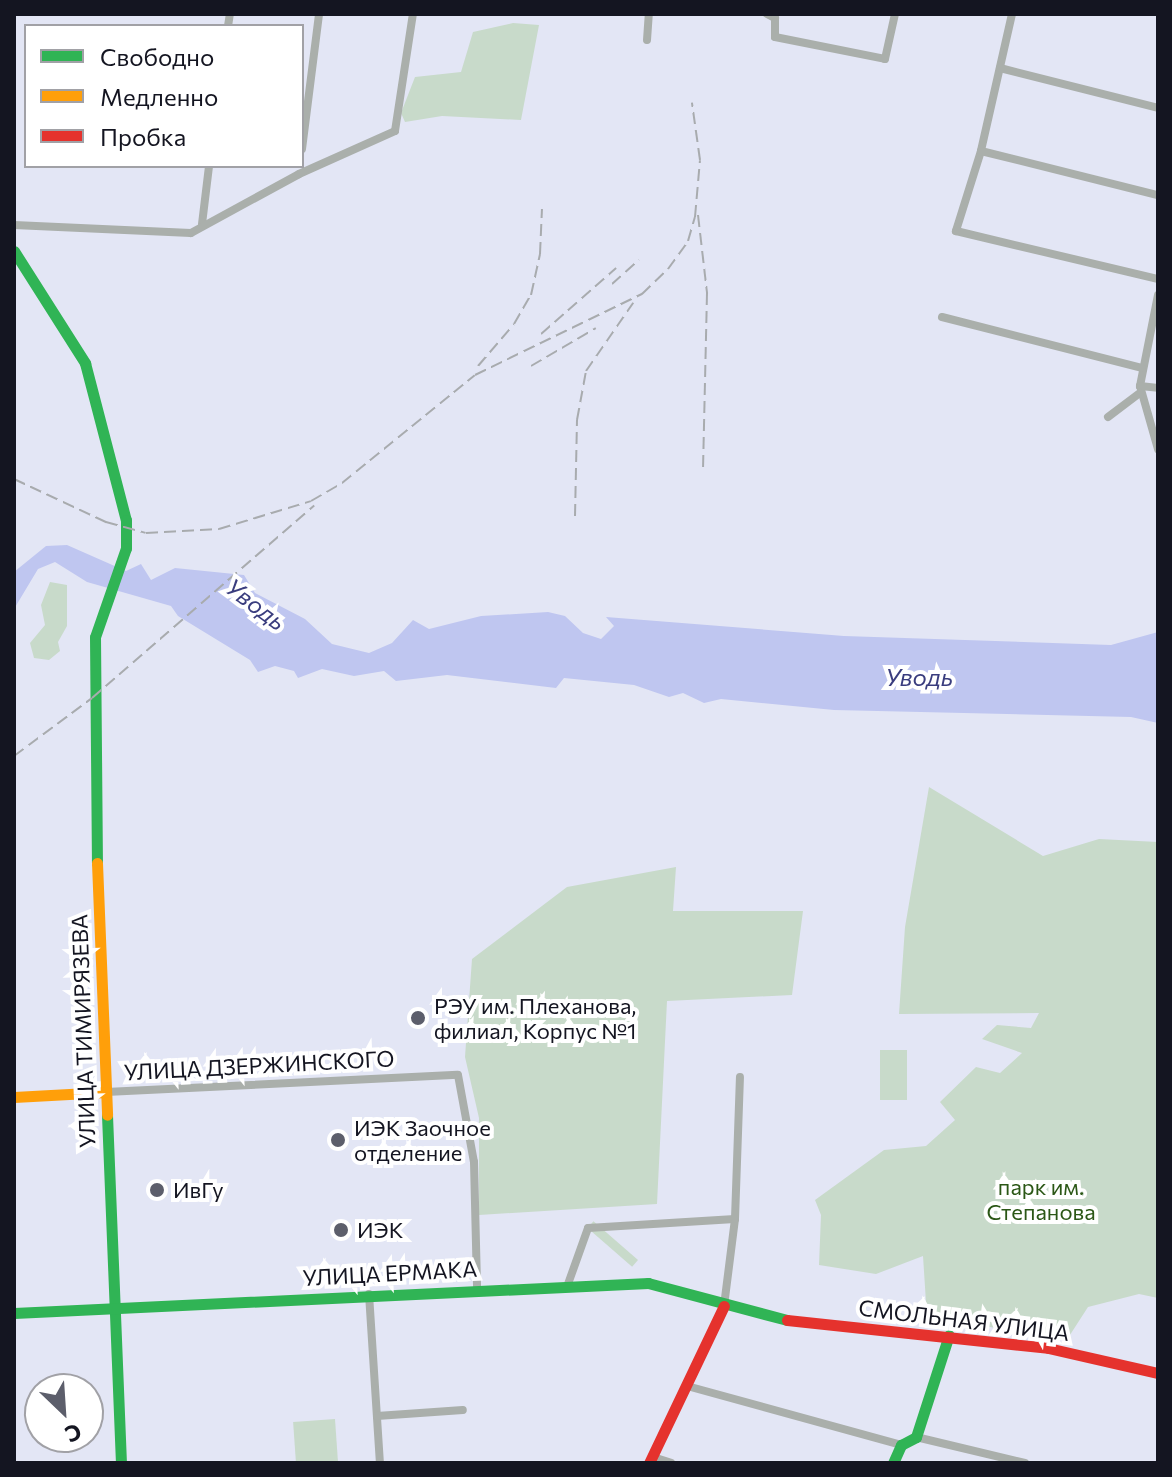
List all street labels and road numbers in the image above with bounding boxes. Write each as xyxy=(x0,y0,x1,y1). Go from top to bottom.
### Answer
street label: УЛИЦА ТИМИРЯЗЕВА xyxy=(66,914,100,1148)
street label: УЛИЦА ДЗЕРЖИНСКОГО xyxy=(123,1045,395,1085)
street label: УЛИЦА ЕРМАКА xyxy=(302,1255,478,1291)
street label: СМОЛЬНАЯ УЛИЦА xyxy=(857,1294,1071,1346)

